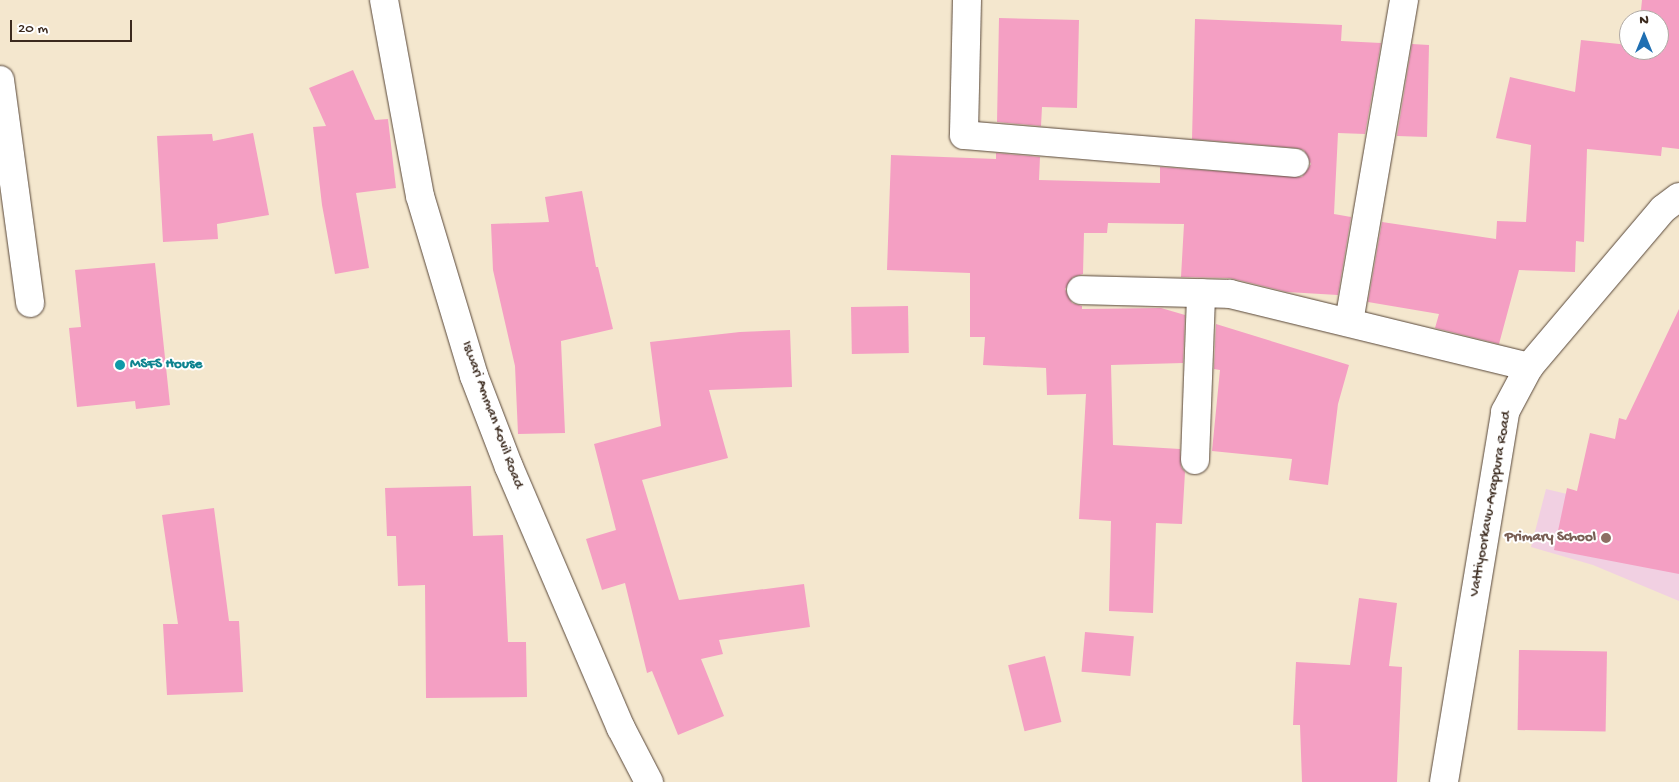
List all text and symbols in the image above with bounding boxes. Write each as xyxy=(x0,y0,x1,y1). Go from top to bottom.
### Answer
scale bar xyxy=(12,10,135,42)
north arrow xyxy=(1619,10,1669,60)
text: N xyxy=(1639,12,1649,29)
text: 20 m xyxy=(18,20,48,38)
street label: Iswari Amman Kovil Road xyxy=(457,339,527,491)
place label: MSFS House xyxy=(130,356,202,374)
marker: MSFS House xyxy=(114,359,126,371)
street label: Vattiyoorkavu-Arappura Road xyxy=(1466,410,1516,598)
place label: Primary School xyxy=(1505,529,1596,547)
marker: Primary School xyxy=(1600,532,1612,544)

